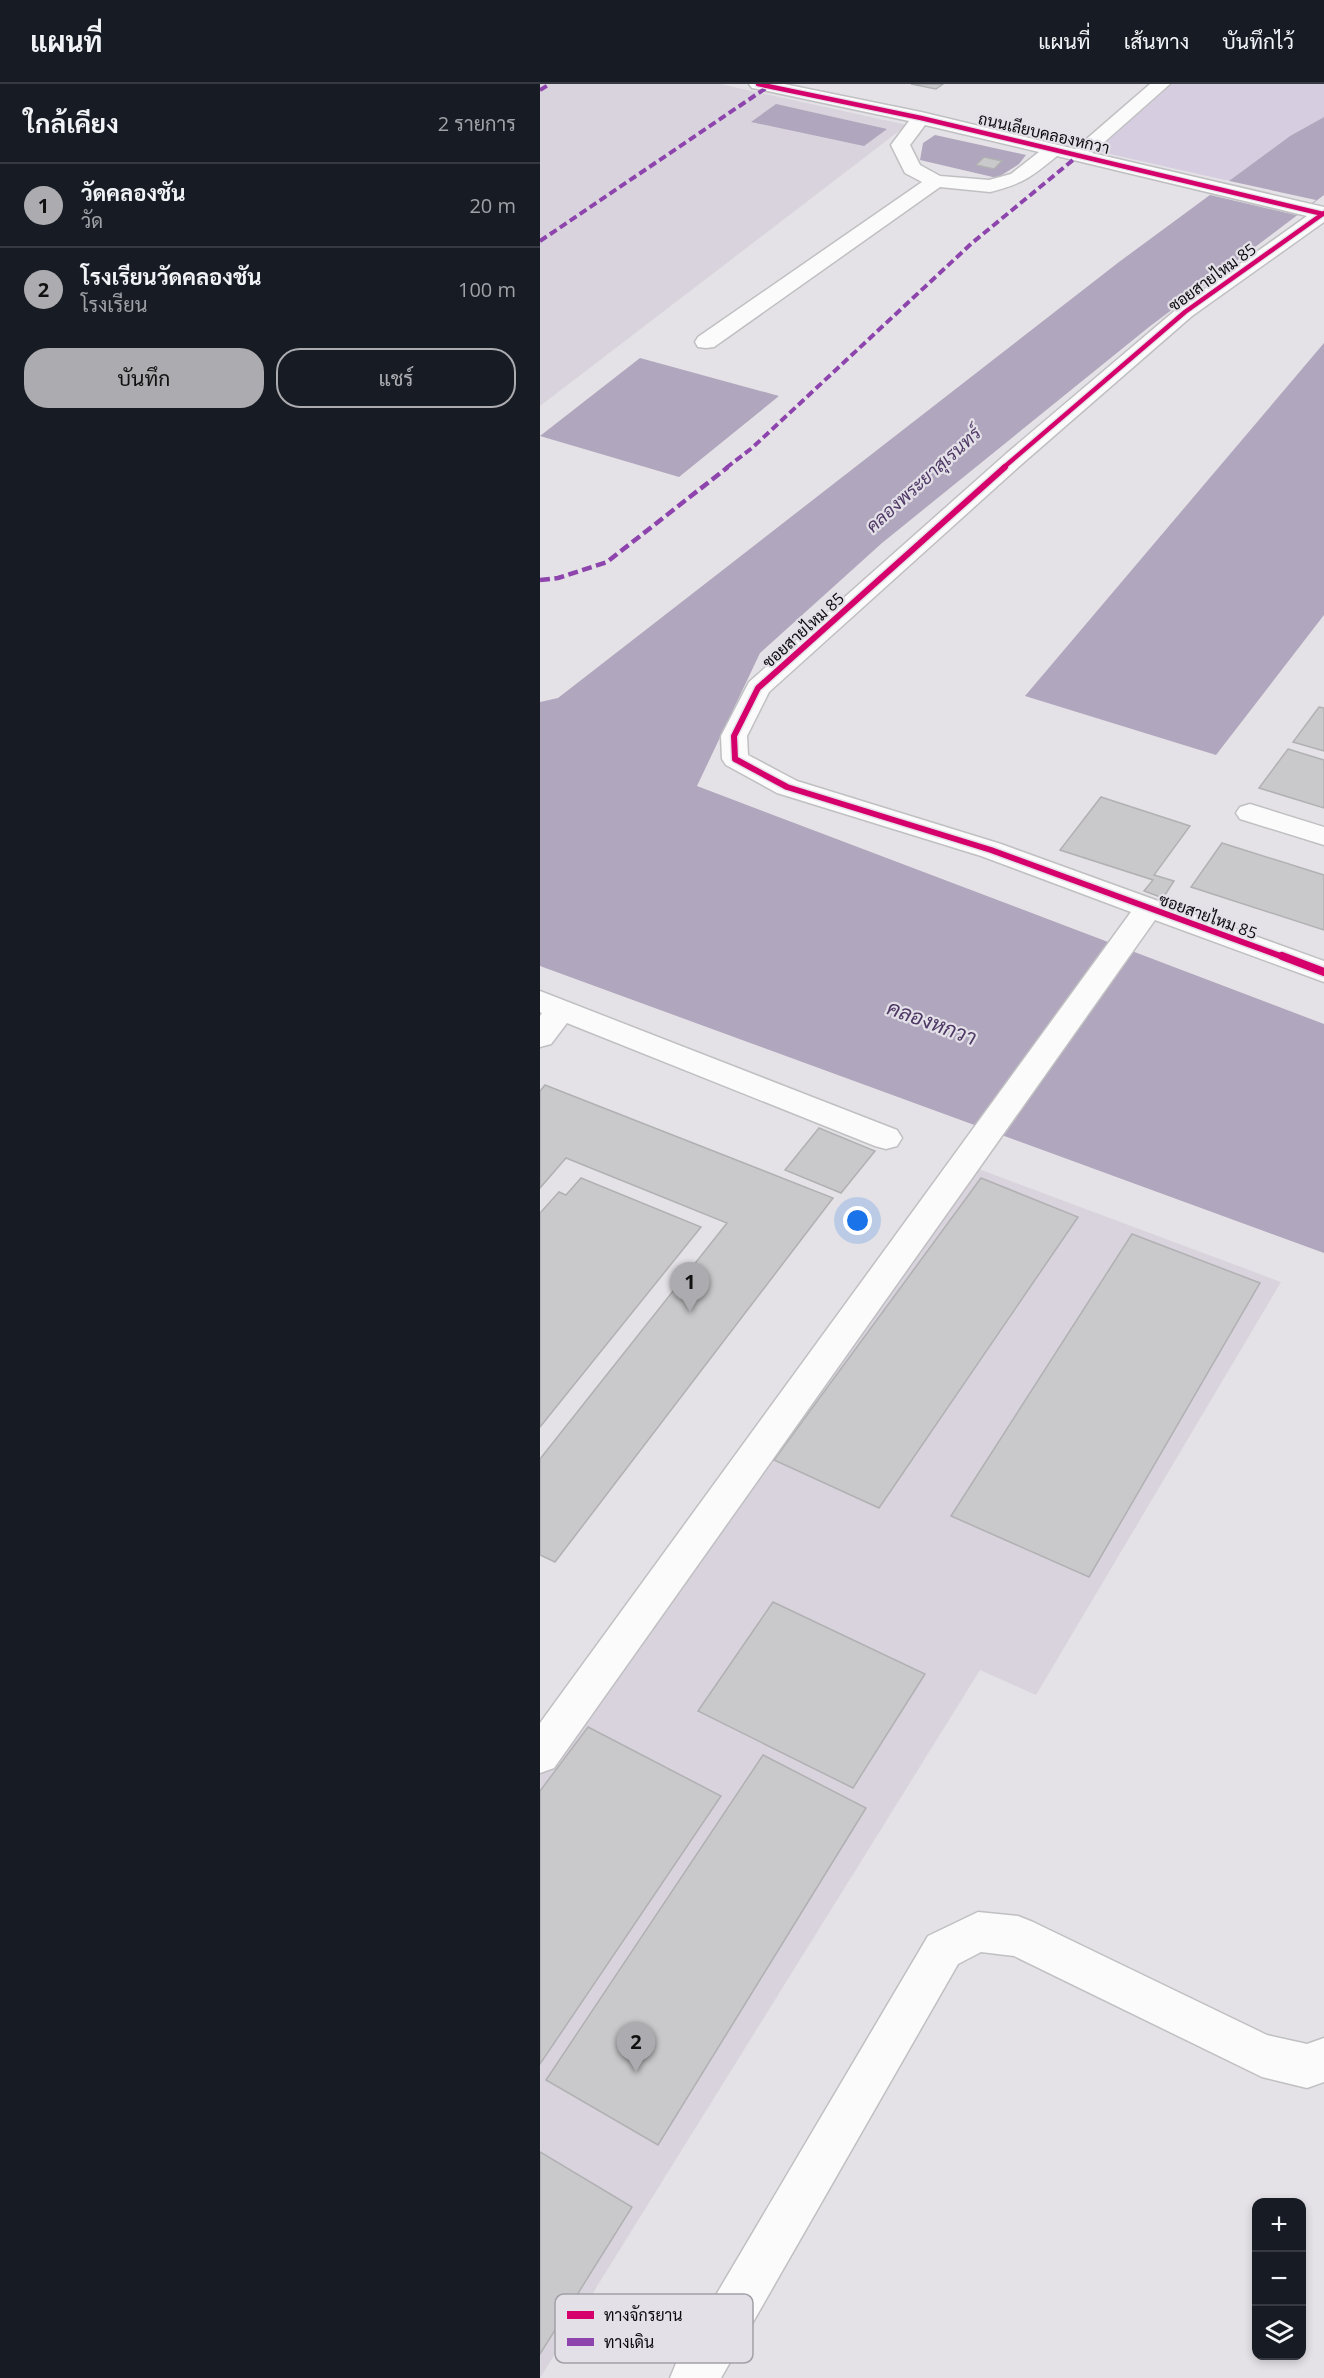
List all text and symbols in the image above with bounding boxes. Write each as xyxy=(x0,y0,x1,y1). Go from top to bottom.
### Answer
text: แผนที่ xyxy=(30,22,103,60)
text: แผนที่ xyxy=(1038,27,1091,55)
text: เส้นทาง xyxy=(1124,27,1189,55)
text: บันทึกไว้ xyxy=(1222,27,1294,55)
text: ใกล้เคียง xyxy=(24,105,119,141)
street label: ถนนเลียบคลองหกวา xyxy=(976,107,1112,159)
text: 2 รายการ xyxy=(438,110,516,137)
text: วัดคลองชัน xyxy=(81,177,186,207)
text: 1 xyxy=(38,192,49,219)
text: 20 m xyxy=(469,192,516,219)
text: วัด xyxy=(81,207,103,234)
street label: ซอยสายไหม 85 xyxy=(1164,238,1260,316)
text: โรงเรียนวัดคลองชัน xyxy=(81,261,262,291)
text: 2 xyxy=(38,276,49,303)
text: 100 m xyxy=(458,276,516,303)
text: โรงเรียน xyxy=(81,291,147,318)
button: บันทึก xyxy=(24,348,264,408)
button: แชร์ xyxy=(276,348,516,408)
water label: คลองพระยาสุเรนทร์ xyxy=(860,419,989,538)
street label: ซอยสายไหม 85 xyxy=(757,587,849,673)
street label: ซอยสายไหม 85 xyxy=(1156,888,1260,944)
water label: คลองหกวา xyxy=(883,993,981,1051)
your location xyxy=(843,1206,872,1235)
pin: 1 xyxy=(670,1262,710,1312)
pin: 2 xyxy=(616,2022,656,2072)
map controls xyxy=(1252,2198,1306,2360)
button: + xyxy=(1252,2198,1306,2252)
button: − xyxy=(1252,2252,1306,2306)
legend xyxy=(555,2294,753,2363)
text: ทางจักรยาน xyxy=(604,2304,683,2326)
button: layers xyxy=(1252,2306,1306,2360)
text: ทางเดิน xyxy=(604,2331,654,2353)

